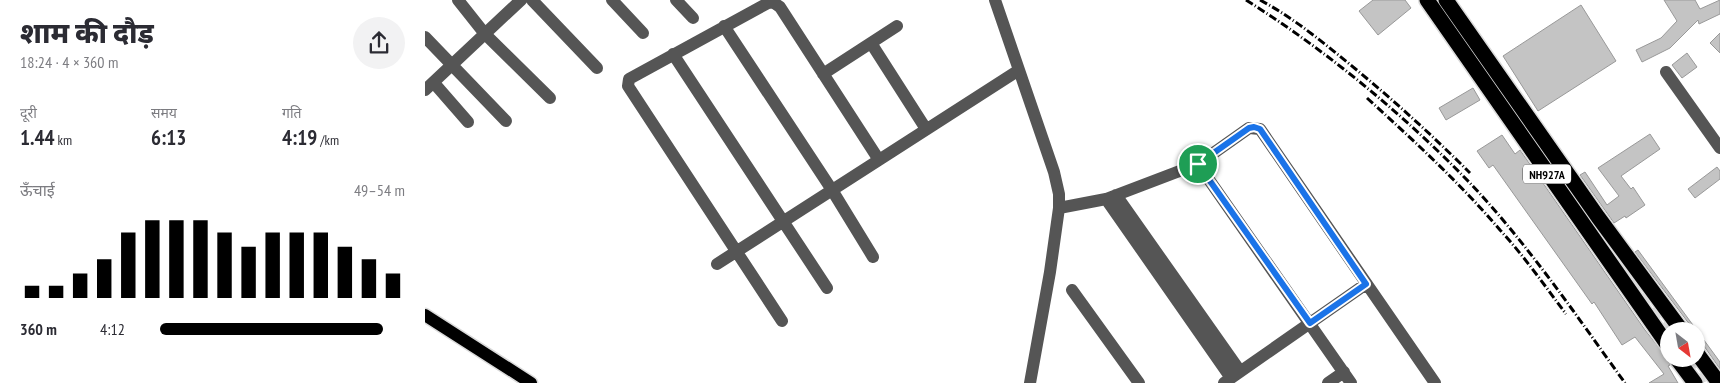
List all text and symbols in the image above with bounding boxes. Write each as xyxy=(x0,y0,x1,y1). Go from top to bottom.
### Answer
text: शाम की दौड़ xyxy=(20,14,154,51)
button: share xyxy=(353,17,405,69)
text: 18:24 · 4 × 360 m xyxy=(20,52,118,72)
text: दूरी xyxy=(20,104,37,122)
text: समय xyxy=(151,104,177,122)
text: गति xyxy=(282,104,302,122)
text: 1.44 xyxy=(20,124,55,151)
text: 6:13 xyxy=(151,124,186,151)
text: 4:19 xyxy=(282,124,317,151)
text: km xyxy=(55,131,72,149)
text: /km xyxy=(317,131,339,149)
pin xyxy=(1177,143,1219,185)
icon: arrive xyxy=(1184,150,1212,178)
road number: NH927A xyxy=(1523,164,1571,183)
text: ऊँचाई xyxy=(20,180,55,200)
text: 49–54 m xyxy=(354,180,405,200)
text: 360 m xyxy=(20,319,57,339)
text: 4:12 xyxy=(100,319,125,339)
north arrow xyxy=(1660,322,1705,368)
map controls xyxy=(1660,322,1705,367)

